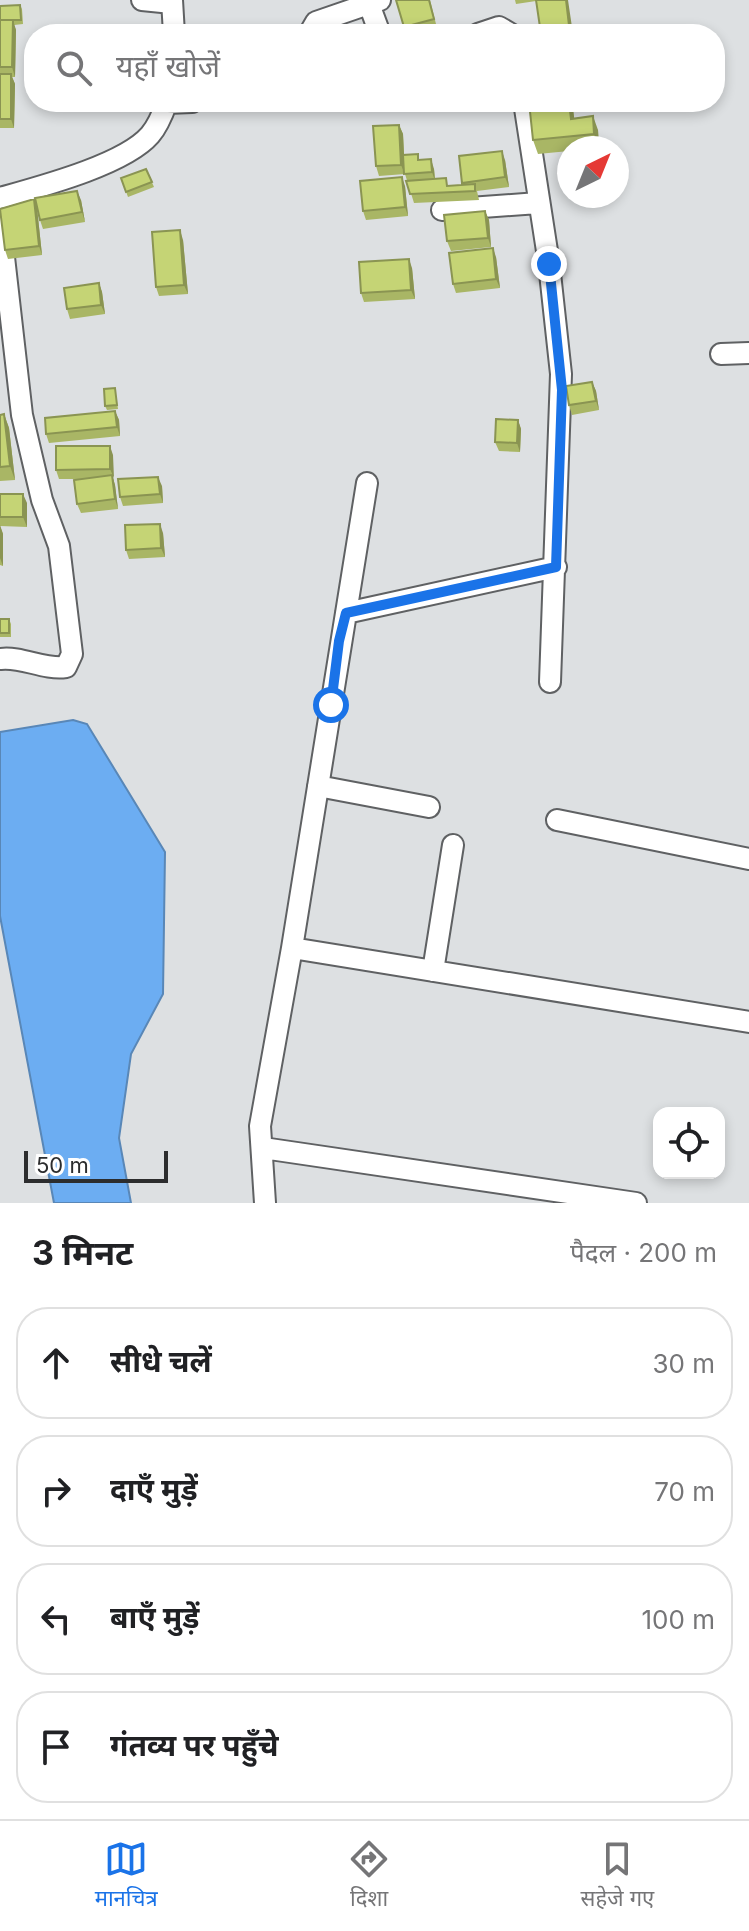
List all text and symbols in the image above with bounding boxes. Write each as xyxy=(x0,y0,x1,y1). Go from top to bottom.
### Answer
search box xyxy=(24,24,725,112)
icon: search xyxy=(52,46,96,90)
text: यहाँ खोजें xyxy=(116,48,220,84)
north arrow xyxy=(557,136,629,208)
route end xyxy=(531,246,567,282)
route start xyxy=(313,687,349,723)
map controls xyxy=(653,1107,725,1179)
button: locate xyxy=(653,1107,725,1179)
scale bar xyxy=(24,1147,168,1183)
text: 50 m xyxy=(36,1152,89,1178)
text: 3 मिनट xyxy=(32,1232,133,1273)
text: पैदल · 200 m xyxy=(570,1237,717,1268)
icon: ahead xyxy=(34,1341,78,1385)
text: सीधे चलें xyxy=(110,1343,212,1379)
text: 30 m xyxy=(652,1348,715,1379)
icon: right xyxy=(34,1469,78,1513)
text: दाएँ मुड़ें xyxy=(110,1471,198,1507)
text: 70 m xyxy=(654,1476,715,1507)
icon: left xyxy=(34,1597,78,1641)
text: बाएँ मुड़ें xyxy=(110,1599,199,1635)
text: 100 m xyxy=(642,1604,715,1635)
icon: arrive xyxy=(34,1725,78,1769)
text: गंतव्य पर पहुँचे xyxy=(110,1727,278,1763)
tab: मानचित्र xyxy=(95,1837,158,1915)
tab: दिशा xyxy=(347,1837,391,1915)
tab: सहेजे गए xyxy=(581,1837,654,1915)

